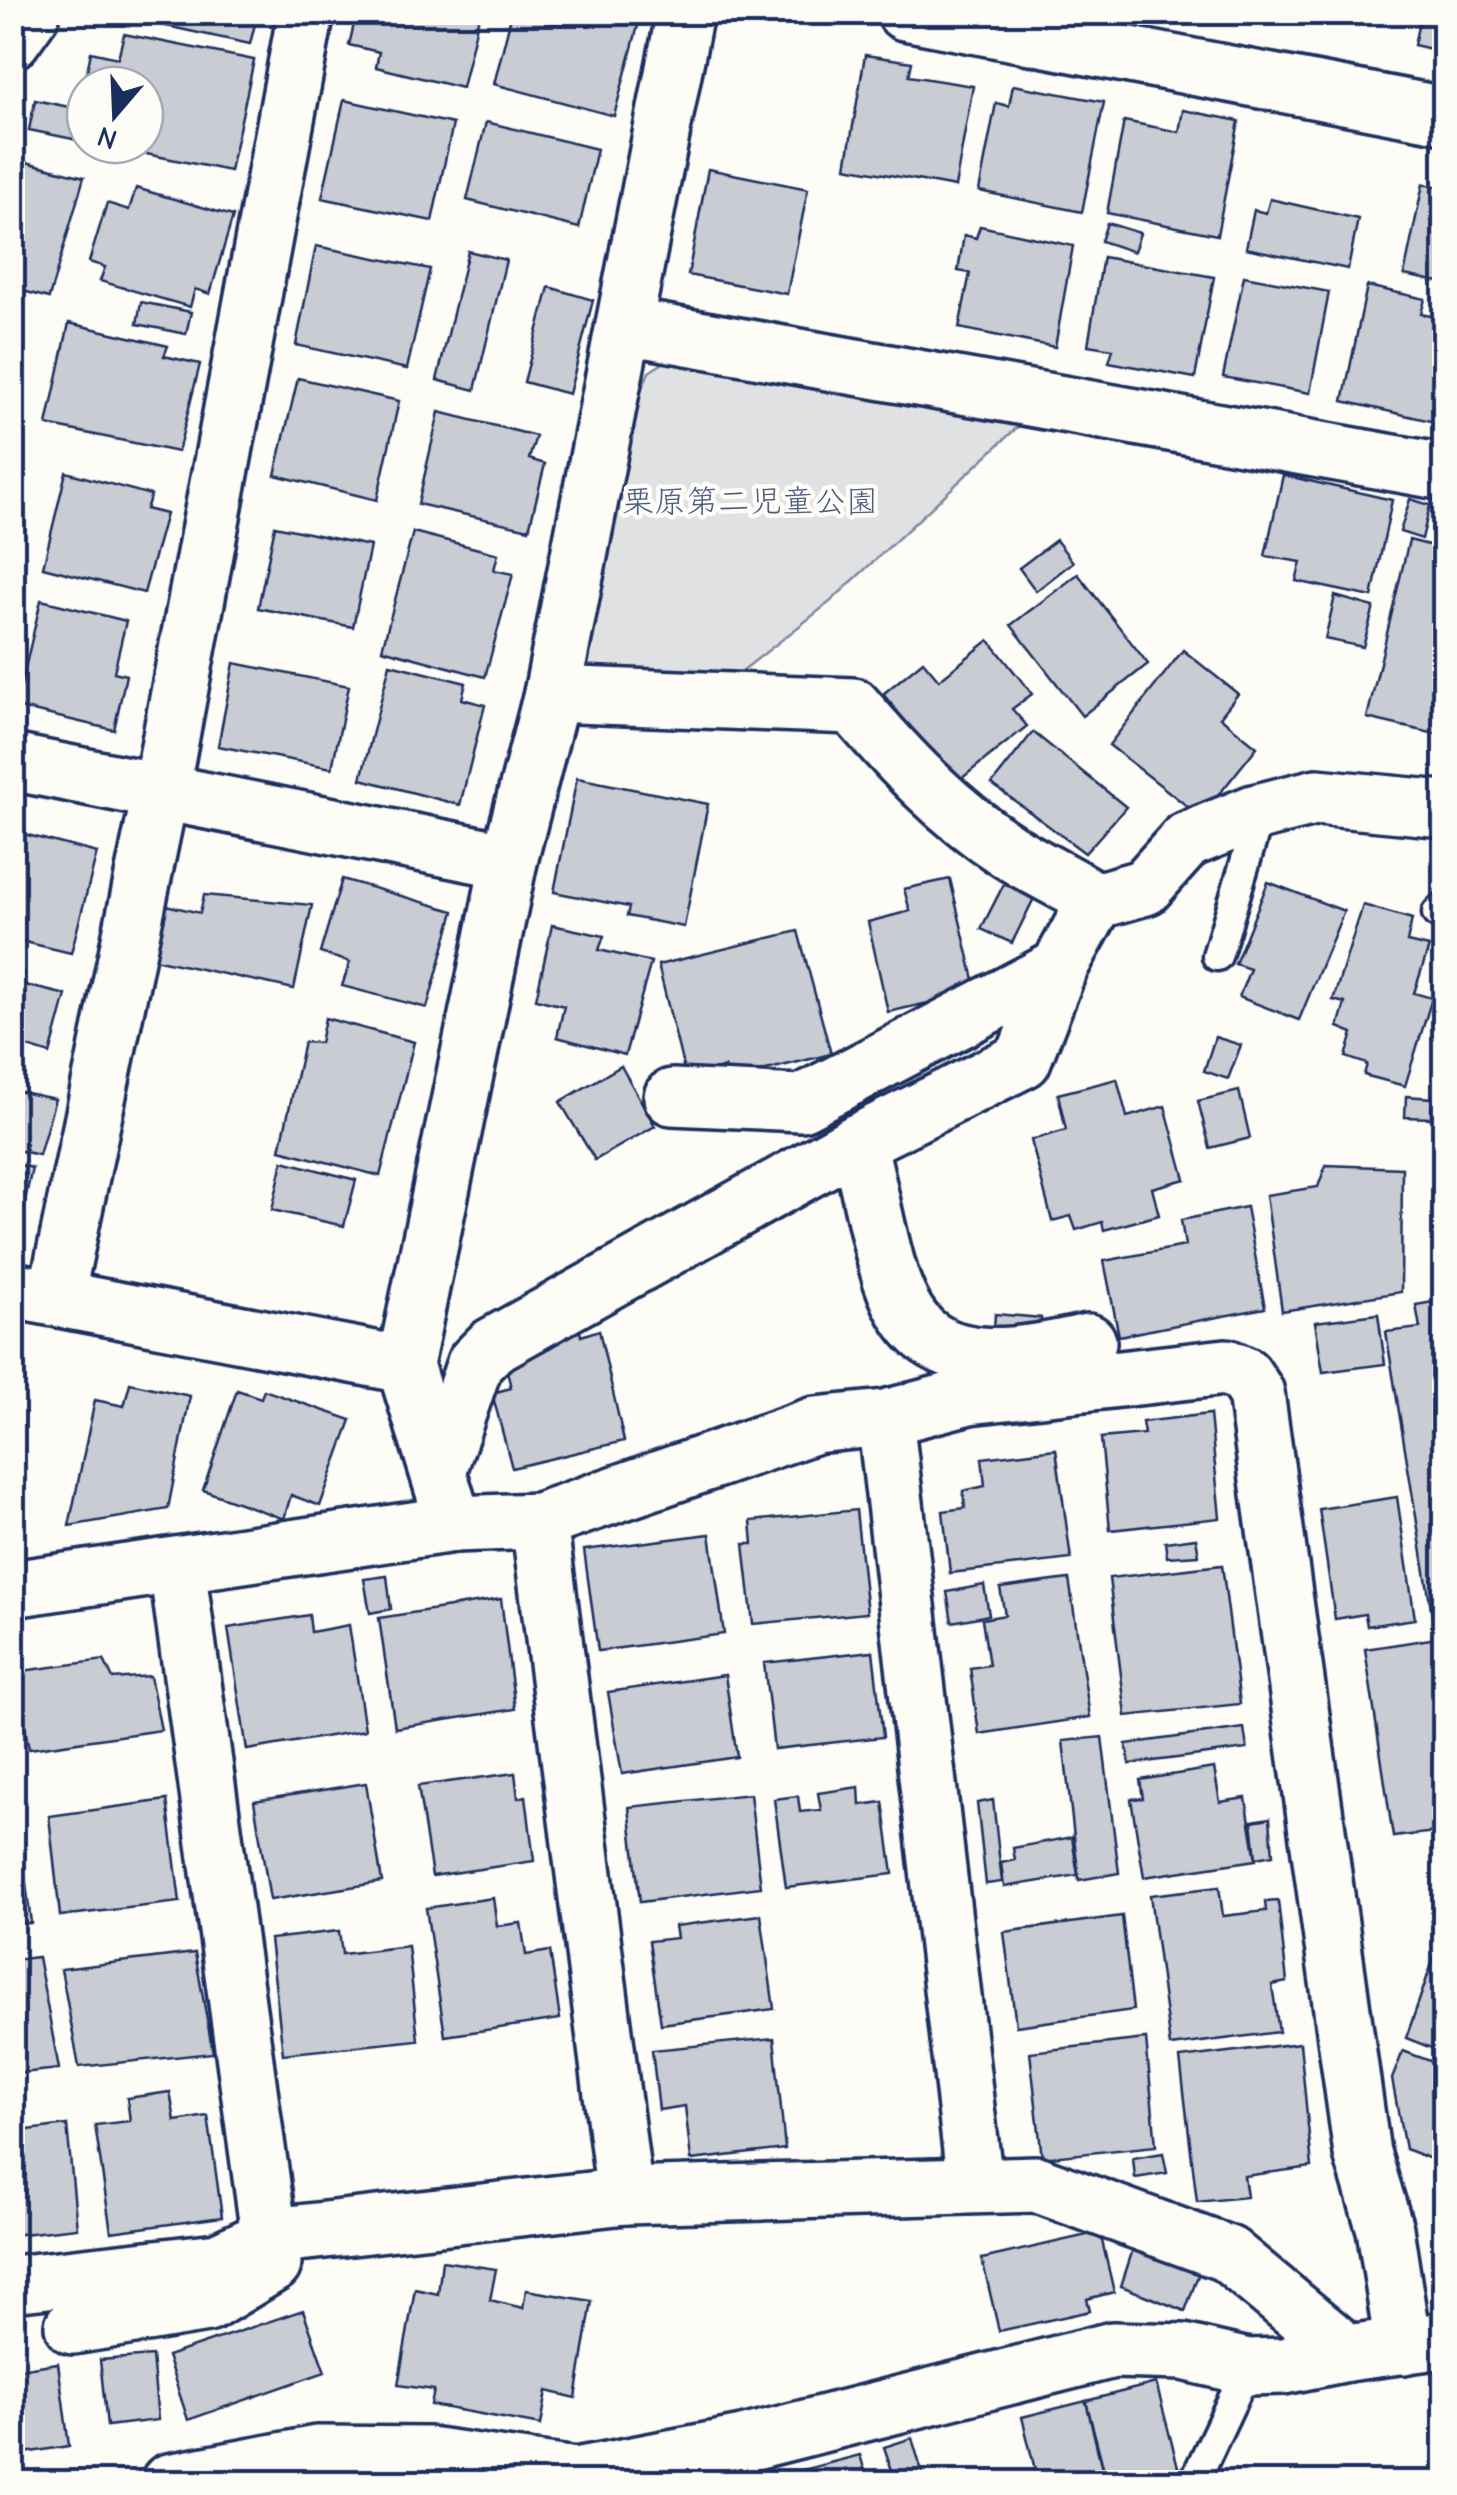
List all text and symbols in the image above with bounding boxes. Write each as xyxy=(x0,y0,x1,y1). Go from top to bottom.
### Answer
north arrow xyxy=(65,65,165,165)
text: N xyxy=(93,120,121,156)
park label: 栗原第二児童公園 xyxy=(622,483,878,520)

